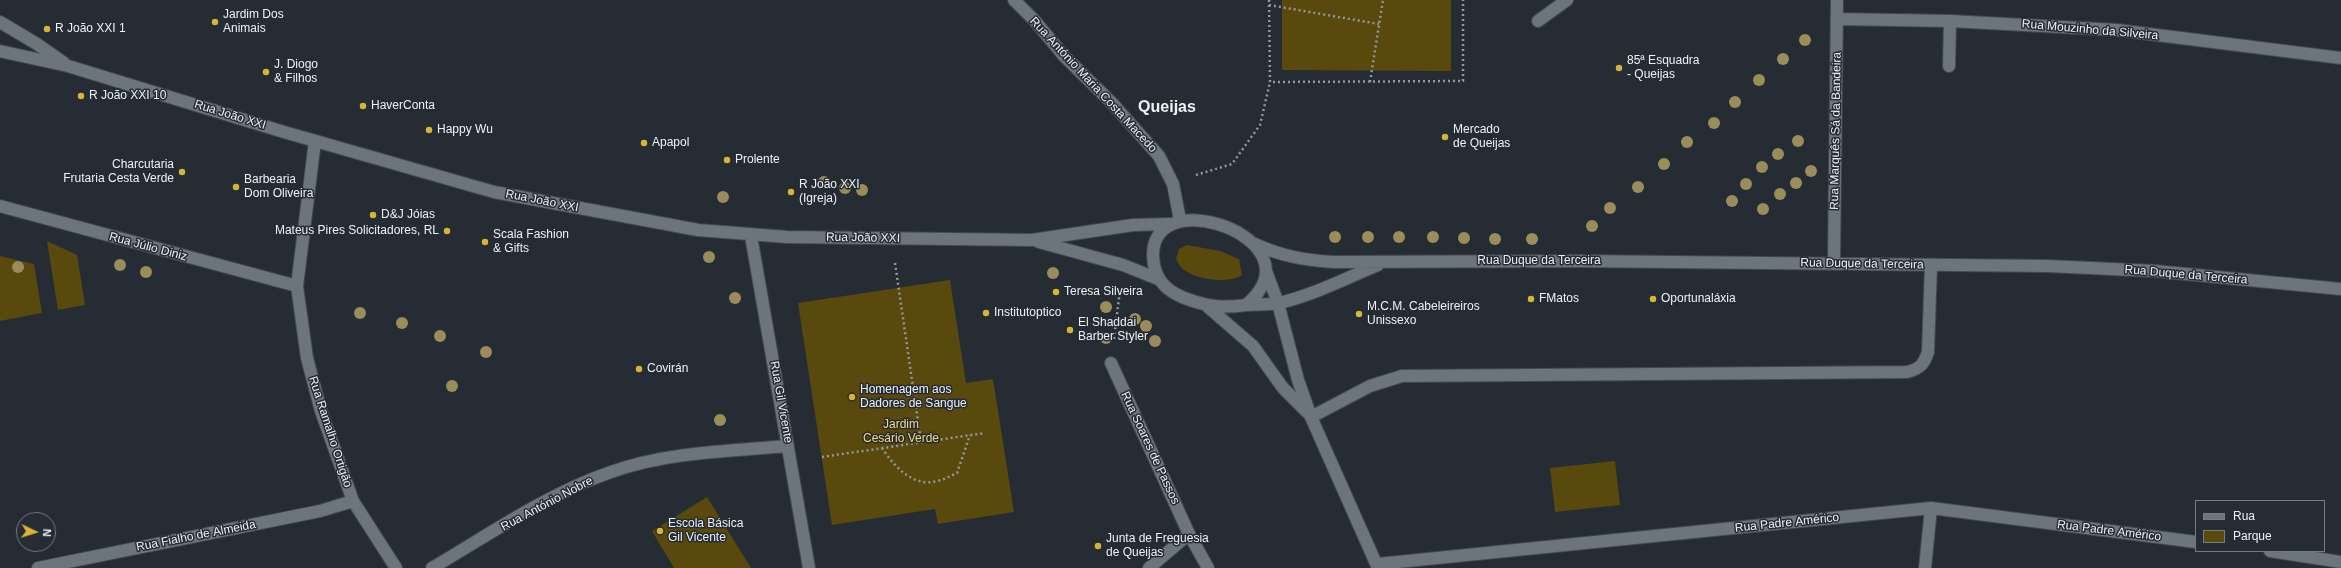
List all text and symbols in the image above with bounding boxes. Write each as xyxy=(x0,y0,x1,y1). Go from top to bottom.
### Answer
place label: Jardim Dos Animais xyxy=(223,8,284,36)
street label: Rua António Maria Costa Macedo xyxy=(1026,14,1160,156)
marker: Jardim Dos Animais xyxy=(210,17,220,27)
street label: Rua Mouzinho da Silveira xyxy=(2021,17,2159,43)
place label: R João XXI 1 xyxy=(55,22,126,36)
marker: R João XXI 1 xyxy=(42,24,52,34)
street label: Rua Marquês Sá da Bandeira xyxy=(1827,52,1845,210)
place label: 85ª Esquadra - Queijas xyxy=(1627,54,1699,82)
place label: J. Diogo & Filhos xyxy=(274,58,318,86)
marker: 85ª Esquadra - Queijas xyxy=(1614,63,1624,73)
marker: J. Diogo & Filhos xyxy=(261,67,271,77)
place label: R João XXI 10 xyxy=(89,89,166,103)
marker: R João XXI 10 xyxy=(76,91,86,101)
street label: Rua João XXI xyxy=(192,97,268,133)
district label: Queijas xyxy=(1138,98,1196,118)
place label: HaverConta xyxy=(371,99,435,113)
marker: HaverConta xyxy=(358,101,368,111)
place label: Happy Wu xyxy=(437,123,493,137)
place label: Mercado de Queijas xyxy=(1453,123,1510,151)
marker: Happy Wu xyxy=(424,125,434,135)
marker: Mercado de Queijas xyxy=(1440,132,1450,142)
place label: Apapol xyxy=(652,136,689,150)
marker: Apapol xyxy=(639,138,649,148)
place label: Prolente xyxy=(735,153,780,167)
marker: Prolente xyxy=(722,155,732,165)
place label: Charcutaria Frutaria Cesta Verde xyxy=(63,158,174,186)
marker: Charcutaria Frutaria Cesta Verde xyxy=(177,167,187,177)
place label: Barbearia Dom Oliveira xyxy=(244,173,313,201)
place label: R João XXI (Igreja) xyxy=(799,178,860,206)
marker: Barbearia Dom Oliveira xyxy=(231,182,241,192)
street label: Rua João XXI xyxy=(504,187,580,215)
marker: R João XXI (Igreja) xyxy=(786,187,796,197)
place label: D&J Jóias xyxy=(381,208,435,222)
marker: D&J Jóias xyxy=(368,210,378,220)
place label: Mateus Pires Solicitadores, RL xyxy=(275,224,439,238)
marker: Mateus Pires Solicitadores, RL xyxy=(442,226,452,236)
place label: Scala Fashion & Gifts xyxy=(493,228,569,256)
street label: Rua Júlio Diniz xyxy=(107,230,189,264)
street label: Rua João XXI xyxy=(826,230,900,246)
marker: Scala Fashion & Gifts xyxy=(480,237,490,247)
street label: Rua Duque da Terceira xyxy=(1477,254,1601,268)
street label: Rua Duque da Terceira xyxy=(1800,256,1924,272)
street label: Rua Duque da Terceira xyxy=(2124,262,2248,288)
place label: Teresa Silveira xyxy=(1064,285,1143,299)
marker: Teresa Silveira xyxy=(1051,287,1061,297)
place label: FMatos xyxy=(1539,292,1579,306)
place label: Oportunaláxia xyxy=(1661,292,1736,306)
marker: FMatos xyxy=(1526,294,1536,304)
marker: Oportunaláxia xyxy=(1648,294,1658,304)
place label: M.C.M. Cabeleireiros Unissexo xyxy=(1367,300,1480,328)
place label: Institutoptico xyxy=(994,306,1061,320)
marker: Institutoptico xyxy=(981,308,991,318)
marker: M.C.M. Cabeleireiros Unissexo xyxy=(1354,309,1364,319)
place label: El Shaddai Barber Styler xyxy=(1078,316,1148,344)
marker: El Shaddai Barber Styler xyxy=(1065,325,1075,335)
street label: Rua Gil Vicente xyxy=(767,360,795,444)
place label: Covirán xyxy=(647,362,688,376)
marker: Covirán xyxy=(634,364,644,374)
street label: Rua Ramalho Ortigão xyxy=(305,375,355,489)
place label: Homenagem aos Dadores de Sangue xyxy=(860,383,967,411)
street label: Rua Soares de Passos xyxy=(1118,389,1182,507)
marker: Homenagem aos Dadores de Sangue xyxy=(847,392,857,402)
park label: Jardim Cesário Verde xyxy=(863,418,939,446)
street label: Rua António Nobre xyxy=(499,474,595,534)
legend xyxy=(2195,500,2325,552)
text: Rua xyxy=(2233,509,2255,523)
street label: Rua Padre Américo xyxy=(1734,510,1840,536)
north arrow xyxy=(16,512,56,552)
street label: Rua Fialho de Almeida xyxy=(135,517,257,555)
place label: Escola Básica Gil Vicente xyxy=(668,517,743,545)
street label: Rua Padre Américo xyxy=(2056,517,2162,545)
marker: Escola Básica Gil Vicente xyxy=(655,526,665,536)
text: N xyxy=(41,528,53,537)
text: Parque xyxy=(2233,529,2272,543)
place label: Junta de Freguesia de Queijas xyxy=(1106,532,1209,560)
marker: Junta de Freguesia de Queijas xyxy=(1093,541,1103,551)

